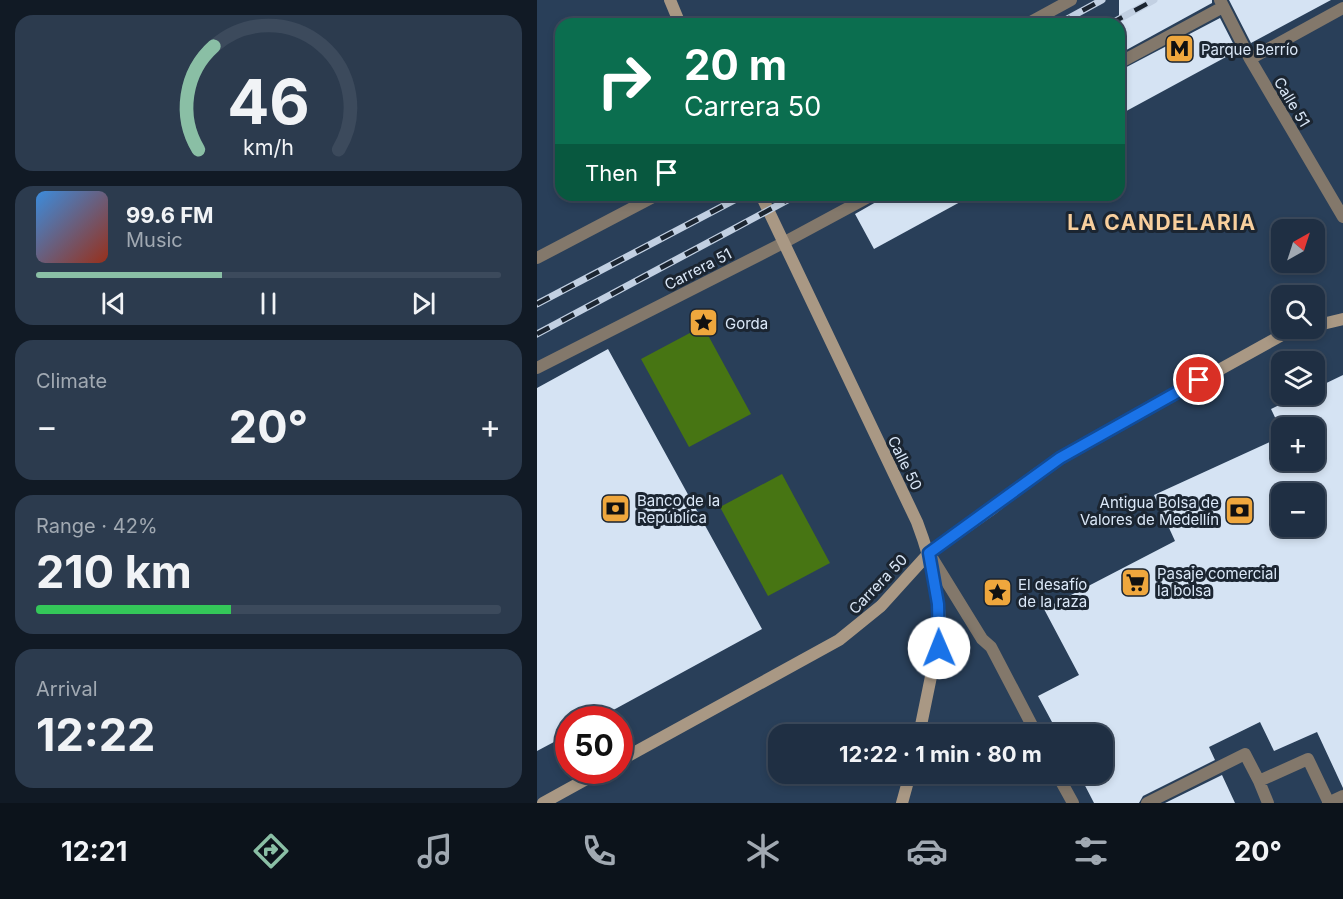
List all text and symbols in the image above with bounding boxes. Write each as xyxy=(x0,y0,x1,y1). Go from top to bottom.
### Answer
metro station icon: Parque Berrío xyxy=(1164,33,1196,65)
text: 20 m xyxy=(684,39,787,90)
place label: Parque Berrío xyxy=(1201,40,1298,59)
icon: right xyxy=(585,42,663,120)
text: 46 xyxy=(227,64,310,139)
street label: Calle 51 xyxy=(1270,74,1314,130)
text: Carrera 50 xyxy=(684,90,821,123)
text: km/h xyxy=(243,134,294,160)
icon: arrive xyxy=(650,156,683,189)
text: Then xyxy=(585,160,638,186)
text: 99.6 FM xyxy=(126,202,214,228)
district label: LA CANDELARIA xyxy=(1067,210,1257,235)
north arrow xyxy=(1271,219,1325,273)
map controls xyxy=(1271,219,1325,537)
text: Music xyxy=(126,228,183,252)
street label: Carrera 51 xyxy=(661,244,735,294)
button: search xyxy=(1271,285,1325,339)
icon: previous xyxy=(97,287,130,320)
icon: pause xyxy=(252,287,285,320)
icon: next xyxy=(407,287,440,320)
place icon: Gorda xyxy=(688,307,720,339)
place label: Gorda xyxy=(725,314,768,333)
button: layers xyxy=(1271,351,1325,405)
pin xyxy=(1173,354,1224,405)
icon: arrive xyxy=(1182,363,1215,396)
text: Climate xyxy=(36,369,107,393)
text: 20° xyxy=(229,399,308,454)
text: − xyxy=(36,406,58,446)
text: + xyxy=(479,406,501,446)
button: + xyxy=(1271,417,1325,471)
street label: Calle 50 xyxy=(884,433,926,493)
button: − xyxy=(1271,483,1325,537)
place label: Banco de la República xyxy=(637,491,720,527)
bank icon: Banco de la República xyxy=(600,493,632,525)
place label: Antigua Bolsa de Valores de Medellín xyxy=(1080,493,1219,529)
bank icon: Antigua Bolsa de Valores de Medellín xyxy=(1224,495,1256,527)
text: Range · 42% xyxy=(36,514,158,538)
text: 210 km xyxy=(36,544,192,599)
street label: Carrera 50 xyxy=(845,550,911,618)
place label: Pasaje comercial la bolsa xyxy=(1157,564,1277,600)
supermarket icon: Pasaje comercial la bolsa xyxy=(1120,566,1152,598)
place label: El desafío de la raza xyxy=(1018,575,1087,611)
place icon: El desafío de la raza xyxy=(981,577,1013,609)
position arrow xyxy=(907,616,971,680)
text: Arrival xyxy=(36,677,98,701)
speed limit sign: 50 xyxy=(555,706,633,784)
text: 12:22 xyxy=(36,707,155,762)
text: 12:22 · 1 min · 80 m xyxy=(839,741,1042,767)
icon: directions xyxy=(250,830,292,872)
icon: music xyxy=(414,830,456,872)
icon: phone xyxy=(578,830,620,872)
icon: climate xyxy=(742,830,784,872)
icon: car xyxy=(906,830,948,872)
icon: filters xyxy=(1070,830,1112,872)
text: 12:21 xyxy=(61,835,127,868)
text: 20° xyxy=(1234,835,1282,868)

